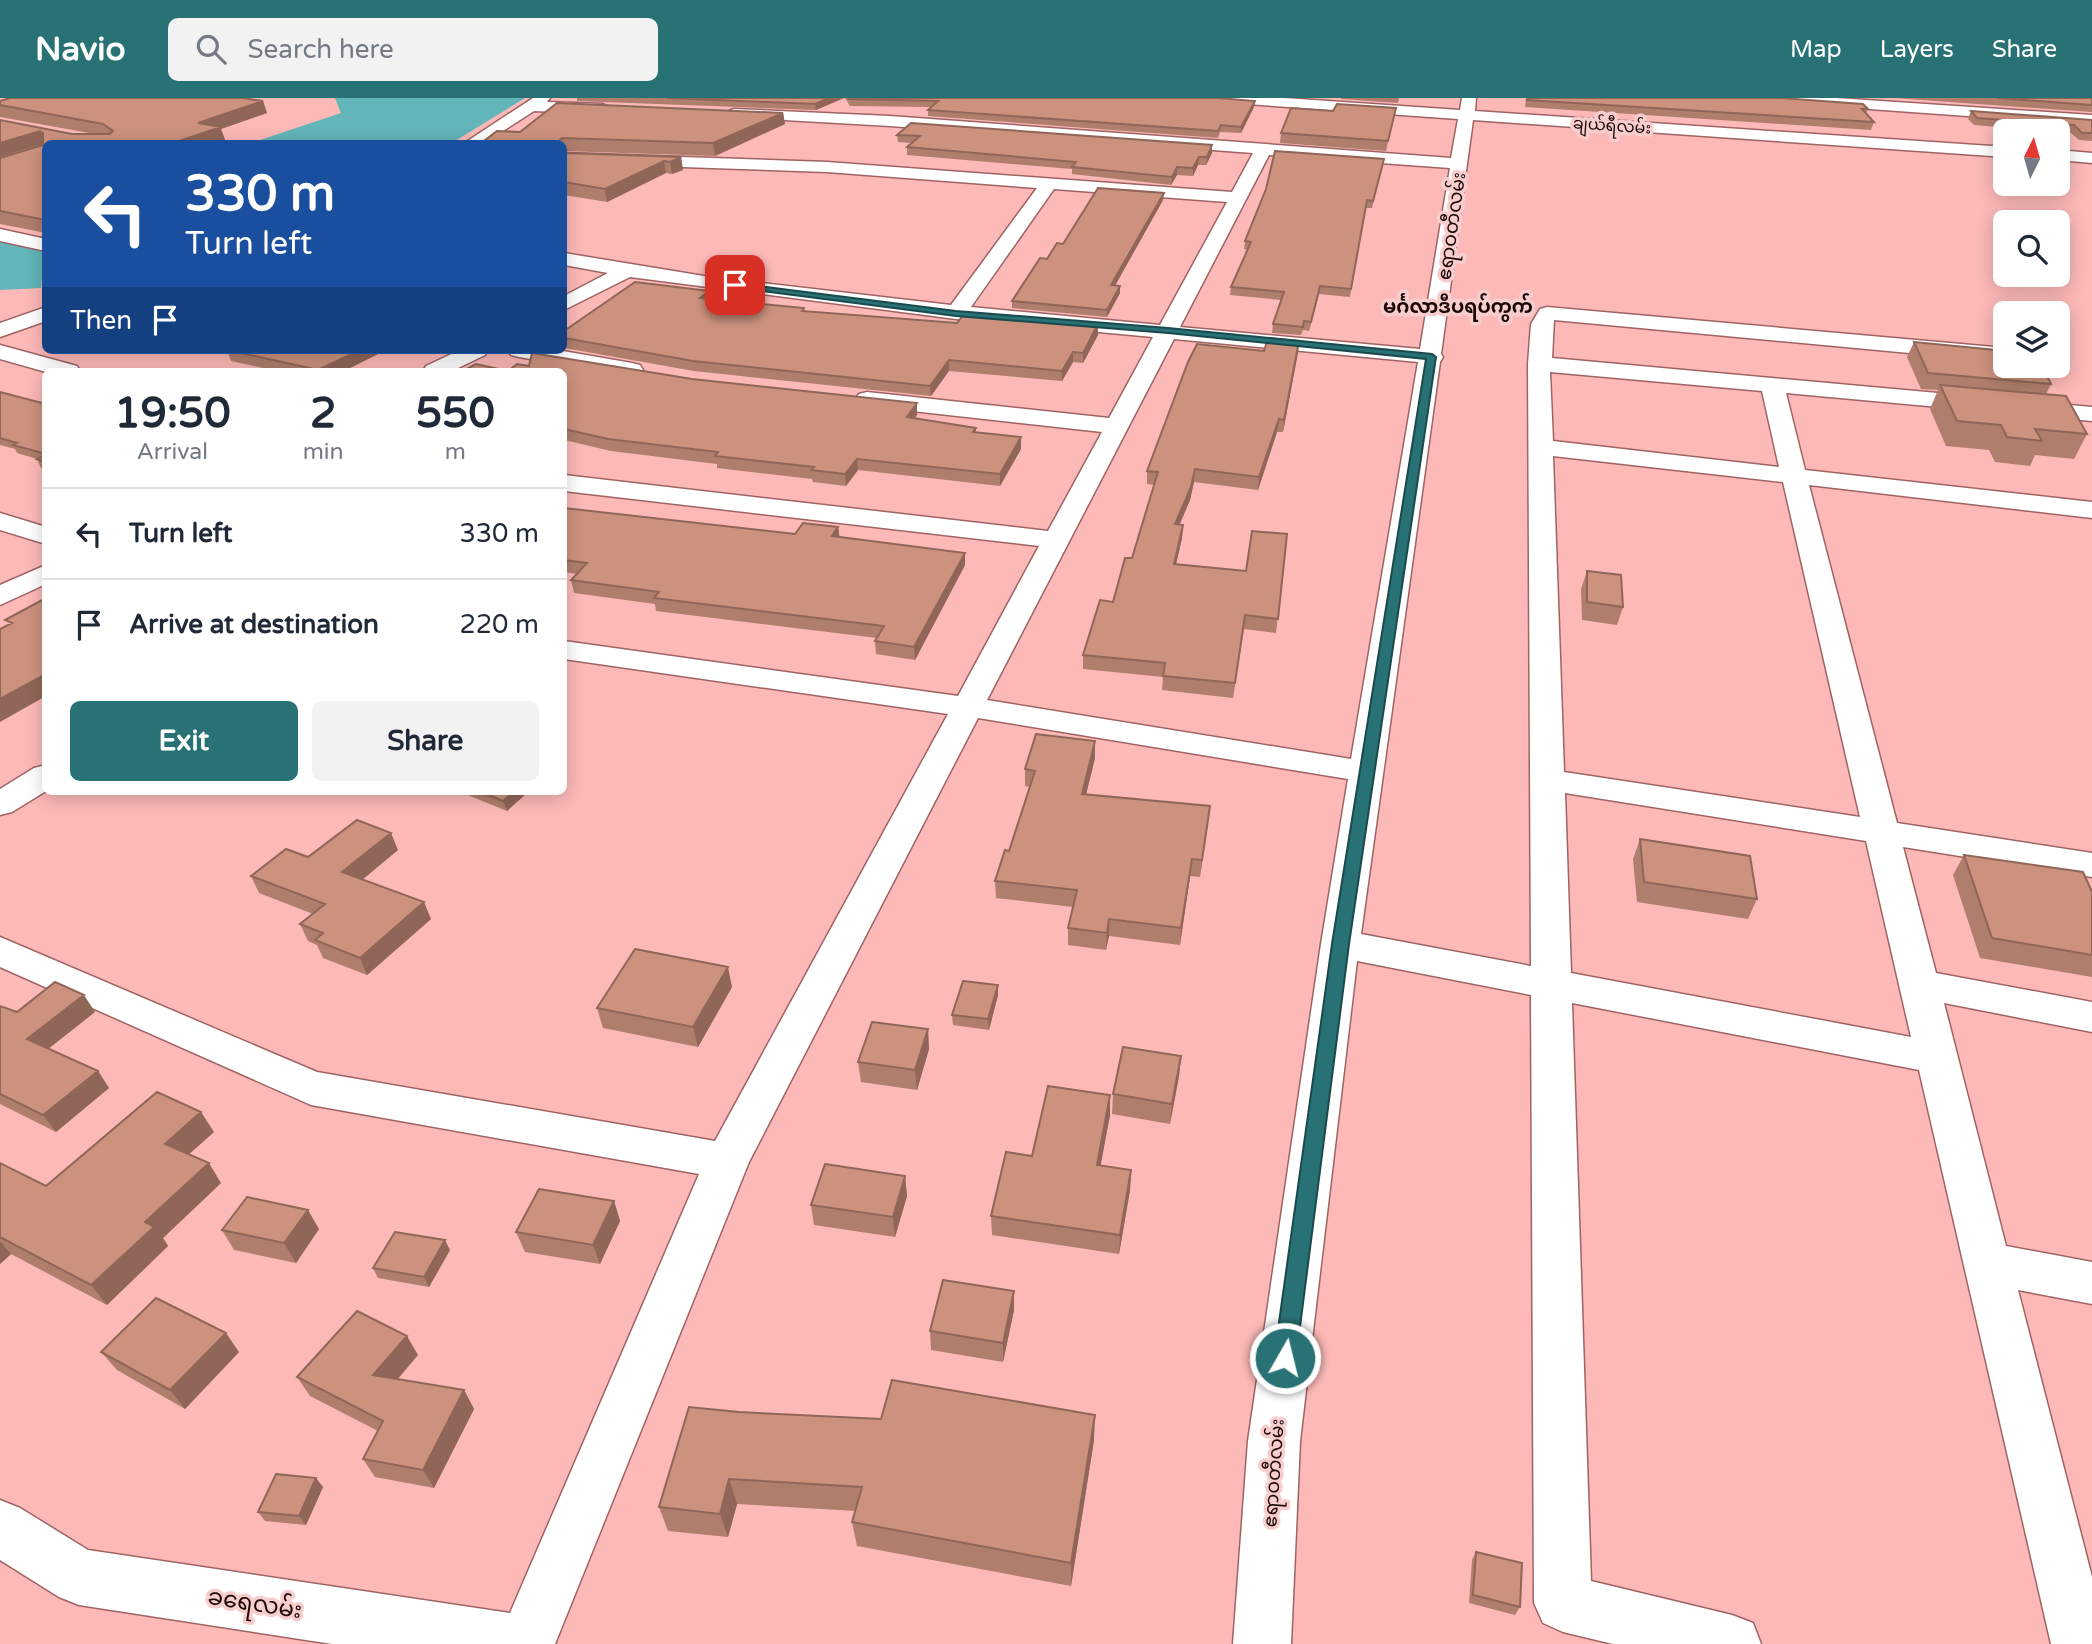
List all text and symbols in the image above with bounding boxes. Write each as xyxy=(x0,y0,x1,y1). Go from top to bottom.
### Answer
search box xyxy=(168,18,658,81)
text: Navio xyxy=(35,30,126,69)
icon: search xyxy=(192,30,230,68)
text: Search here xyxy=(248,34,394,65)
text: Map xyxy=(1790,35,1842,64)
text: Layers xyxy=(1880,35,1954,64)
text: Share xyxy=(1992,35,2057,64)
street label: ချယ်ရီလမ်း xyxy=(1572,111,1652,142)
north arrow xyxy=(1993,119,2070,196)
map controls xyxy=(1993,119,2070,378)
text: 330 m xyxy=(185,165,335,224)
icon: left xyxy=(70,168,161,259)
street label: ဧရာဝတီလမ်း xyxy=(1430,170,1474,282)
button: search xyxy=(1993,210,2070,287)
text: Turn left xyxy=(185,225,312,263)
pin xyxy=(705,255,765,315)
icon: arrive xyxy=(716,266,754,304)
district label: မင်္ဂလာဒီပရပ်ကွက် xyxy=(1383,293,1533,322)
icon: arrive xyxy=(146,301,184,339)
button: layers xyxy=(1993,301,2070,378)
text: Then xyxy=(70,305,132,336)
text: 19:50 xyxy=(114,388,231,439)
text: 2 xyxy=(310,388,336,439)
text: 550 xyxy=(416,388,495,439)
text: Arrival xyxy=(137,438,208,466)
text: min xyxy=(303,438,344,466)
text: m xyxy=(445,438,466,466)
icon: left xyxy=(70,515,108,553)
text: Turn left xyxy=(129,518,232,549)
text: 330 m xyxy=(459,518,539,549)
icon: arrive xyxy=(70,606,108,644)
text: Arrive at destination xyxy=(129,609,379,640)
text: 220 m xyxy=(459,609,539,640)
button: Exit xyxy=(70,701,298,781)
button: Share xyxy=(312,701,539,781)
position arrow xyxy=(1248,1321,1322,1395)
street label: ဧရာဝတီလမ်း xyxy=(1255,1418,1293,1528)
street label: ခရေလမ်း xyxy=(205,1580,304,1629)

